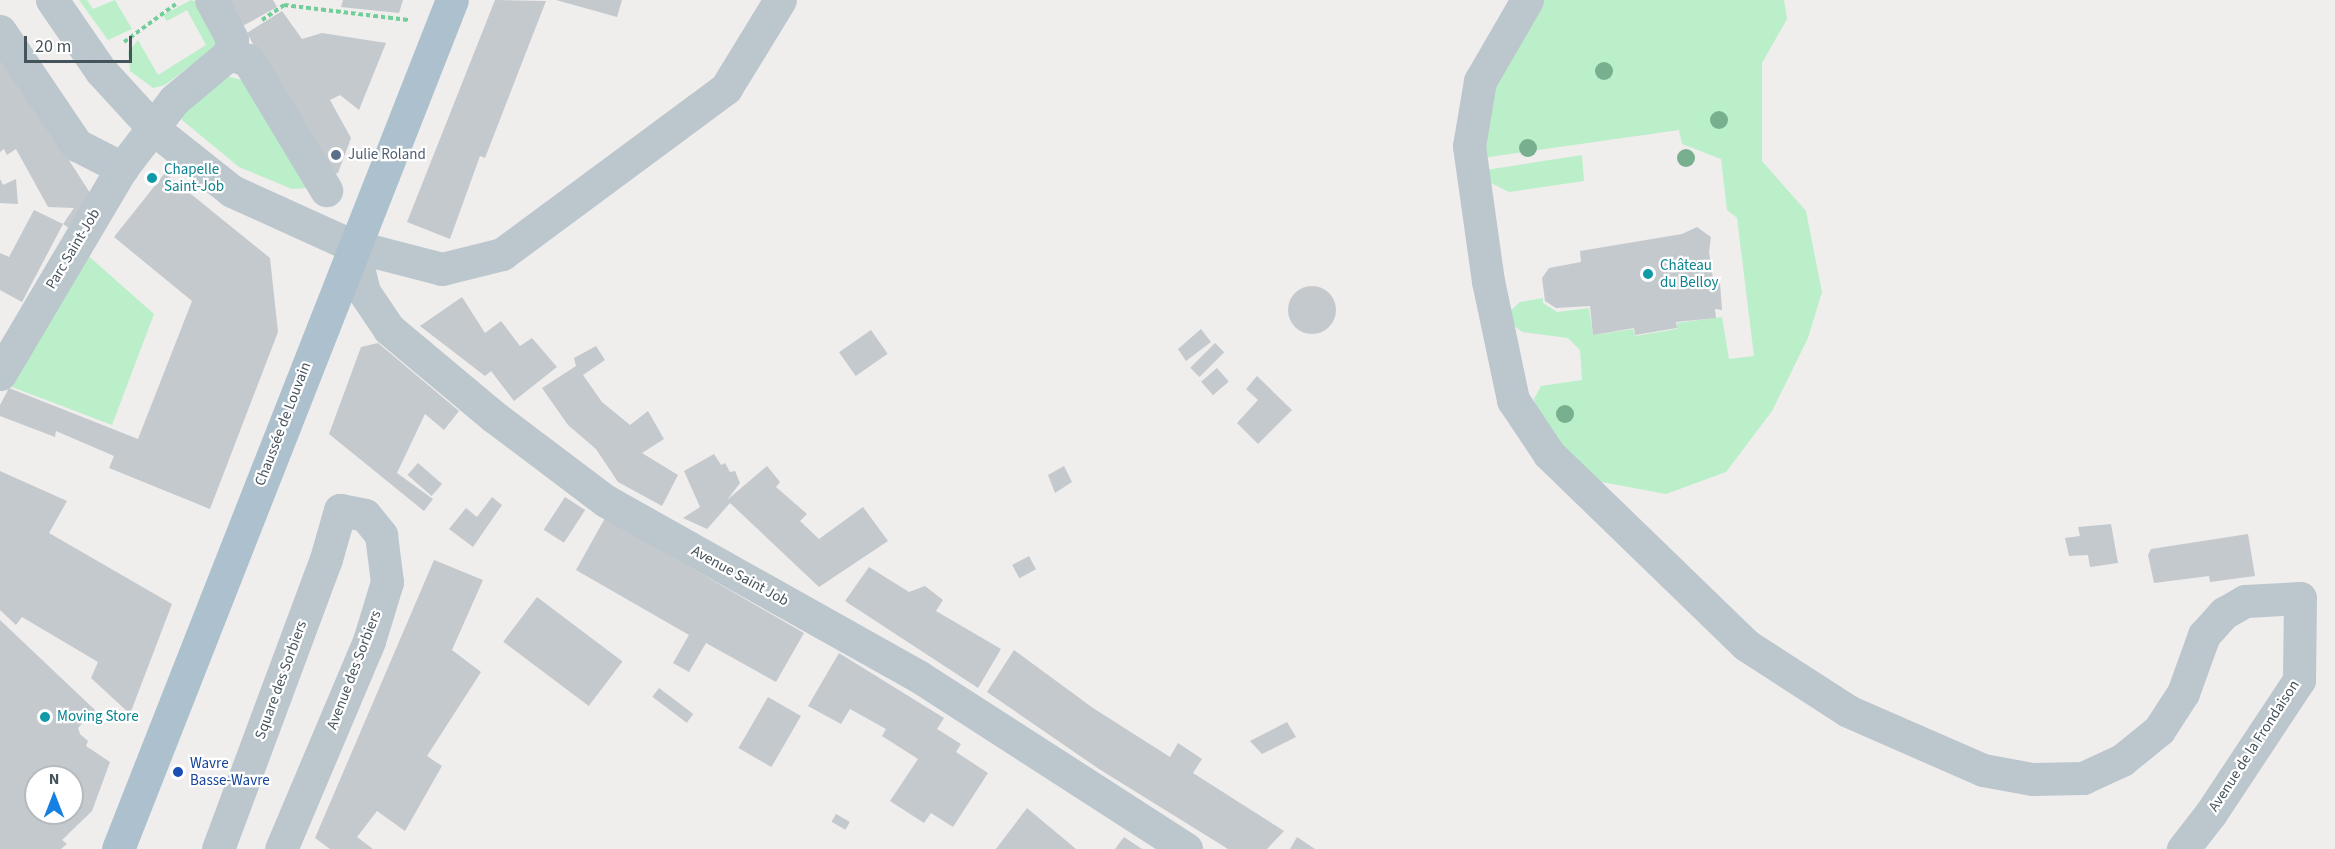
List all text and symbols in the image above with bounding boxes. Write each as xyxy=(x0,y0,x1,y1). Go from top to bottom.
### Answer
scale bar xyxy=(27,24,135,62)
text: 20 m xyxy=(35,34,71,59)
place label: Julie Roland xyxy=(348,146,426,164)
marker: Julie Roland xyxy=(329,148,343,162)
place label: Chapelle Saint-Job xyxy=(164,160,224,195)
marker: Chapelle Saint-Job xyxy=(145,171,159,185)
street label: Parc Saint-Job xyxy=(42,206,104,292)
place label: Château du Belloy xyxy=(1660,256,1718,291)
marker: Château du Belloy xyxy=(1641,267,1655,281)
street label: Chaussée de Louvain xyxy=(251,360,315,488)
street label: Avenue Saint Job xyxy=(688,542,792,610)
street label: Avenue des Sorbiers xyxy=(323,608,385,732)
street label: Square des Sorbiers xyxy=(251,618,311,742)
street label: Avenue de la Frondaison xyxy=(2205,677,2303,815)
place label: Moving Store xyxy=(57,708,139,726)
marker: Moving Store xyxy=(38,710,52,724)
place label: Wavre Basse-Wavre xyxy=(190,754,270,789)
north arrow xyxy=(24,765,84,825)
marker: Wavre Basse-Wavre xyxy=(171,765,185,779)
text: N xyxy=(49,768,59,790)

